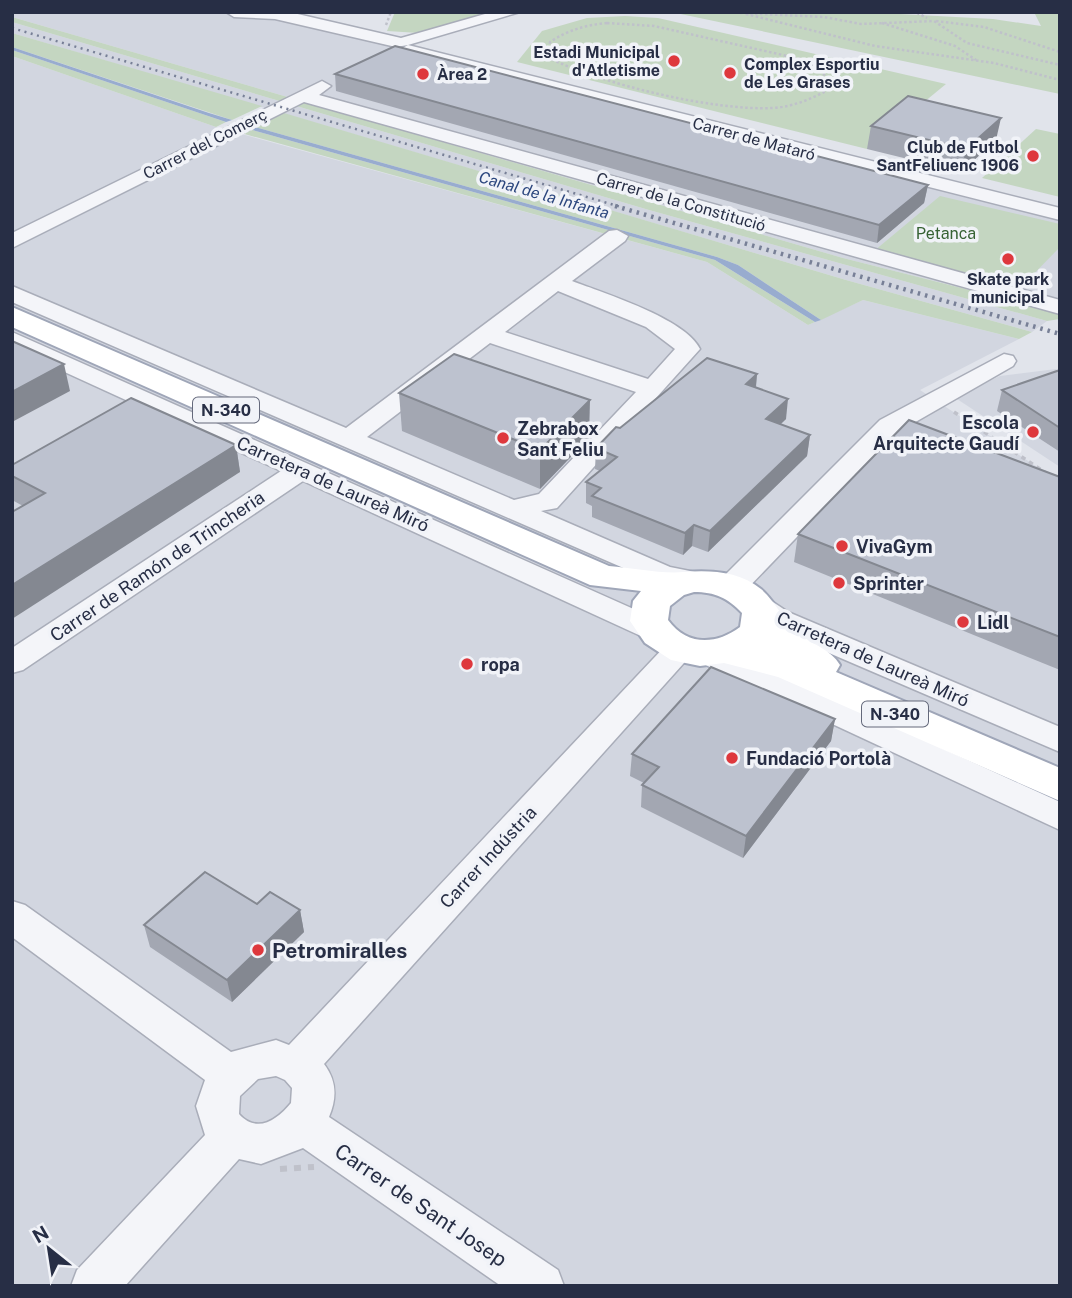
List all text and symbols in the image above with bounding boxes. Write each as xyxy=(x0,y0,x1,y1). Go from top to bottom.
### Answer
place label: Estadi Municipal d'Atletisme xyxy=(533,43,660,80)
marker: Estadi Municipal d'Atletisme xyxy=(666,53,682,69)
place label: Complex Esportiu de Les Grases xyxy=(744,55,880,92)
place label: Àrea 2 xyxy=(437,64,487,84)
marker: Complex Esportiu de Les Grases xyxy=(722,65,738,81)
marker: Àrea 2 xyxy=(415,66,431,82)
street label: Carrer del Comerç xyxy=(140,105,270,183)
street label: Carrer de Mataró xyxy=(691,113,817,165)
place label: Club de Futbol SantFeliuenc 1906 xyxy=(876,138,1019,175)
marker: Club de Futbol SantFeliuenc 1906 xyxy=(1025,148,1041,164)
water label: Canal de la Infanta xyxy=(477,167,611,223)
street label: Carrer de la Constitució xyxy=(594,169,768,235)
park label: Petanca xyxy=(916,224,976,243)
marker: Skate park municipal xyxy=(1000,251,1016,267)
place label: Skate park municipal xyxy=(967,270,1049,307)
road number: N-340 xyxy=(193,398,259,422)
place label: Escola Arquitecte Gaudí xyxy=(873,412,1020,454)
place label: Zebrabox Sant Feliu xyxy=(517,418,604,460)
marker: Escola Arquitecte Gaudí xyxy=(1025,424,1041,440)
marker: Zebrabox Sant Feliu xyxy=(495,430,511,446)
street label: Carretera de Laureà Miró xyxy=(234,432,432,536)
street label: Carrer de Ramón de Trincheria xyxy=(46,486,268,646)
place label: VivaGym xyxy=(856,536,933,557)
marker: VivaGym xyxy=(834,538,850,554)
place label: Sprinter xyxy=(853,573,925,594)
marker: Sprinter xyxy=(831,575,847,591)
street label: Carretera de Laureà Miró xyxy=(774,607,972,711)
place label: Lidl xyxy=(977,612,1009,633)
marker: Lidl xyxy=(955,614,971,630)
place label: ropa xyxy=(481,654,520,675)
marker: ropa xyxy=(459,656,475,672)
road number: N-340 xyxy=(862,702,928,726)
place label: Fundació Portolà xyxy=(746,748,891,769)
marker: Fundació Portolà xyxy=(724,750,740,766)
street label: Carrer Indústria xyxy=(435,802,541,912)
place label: Petromiralles xyxy=(272,938,407,963)
marker: Petromiralles xyxy=(250,942,266,958)
street label: Carrer de Sant Josep xyxy=(330,1138,512,1272)
north arrow xyxy=(14,1214,84,1284)
text: N xyxy=(29,1221,52,1248)

